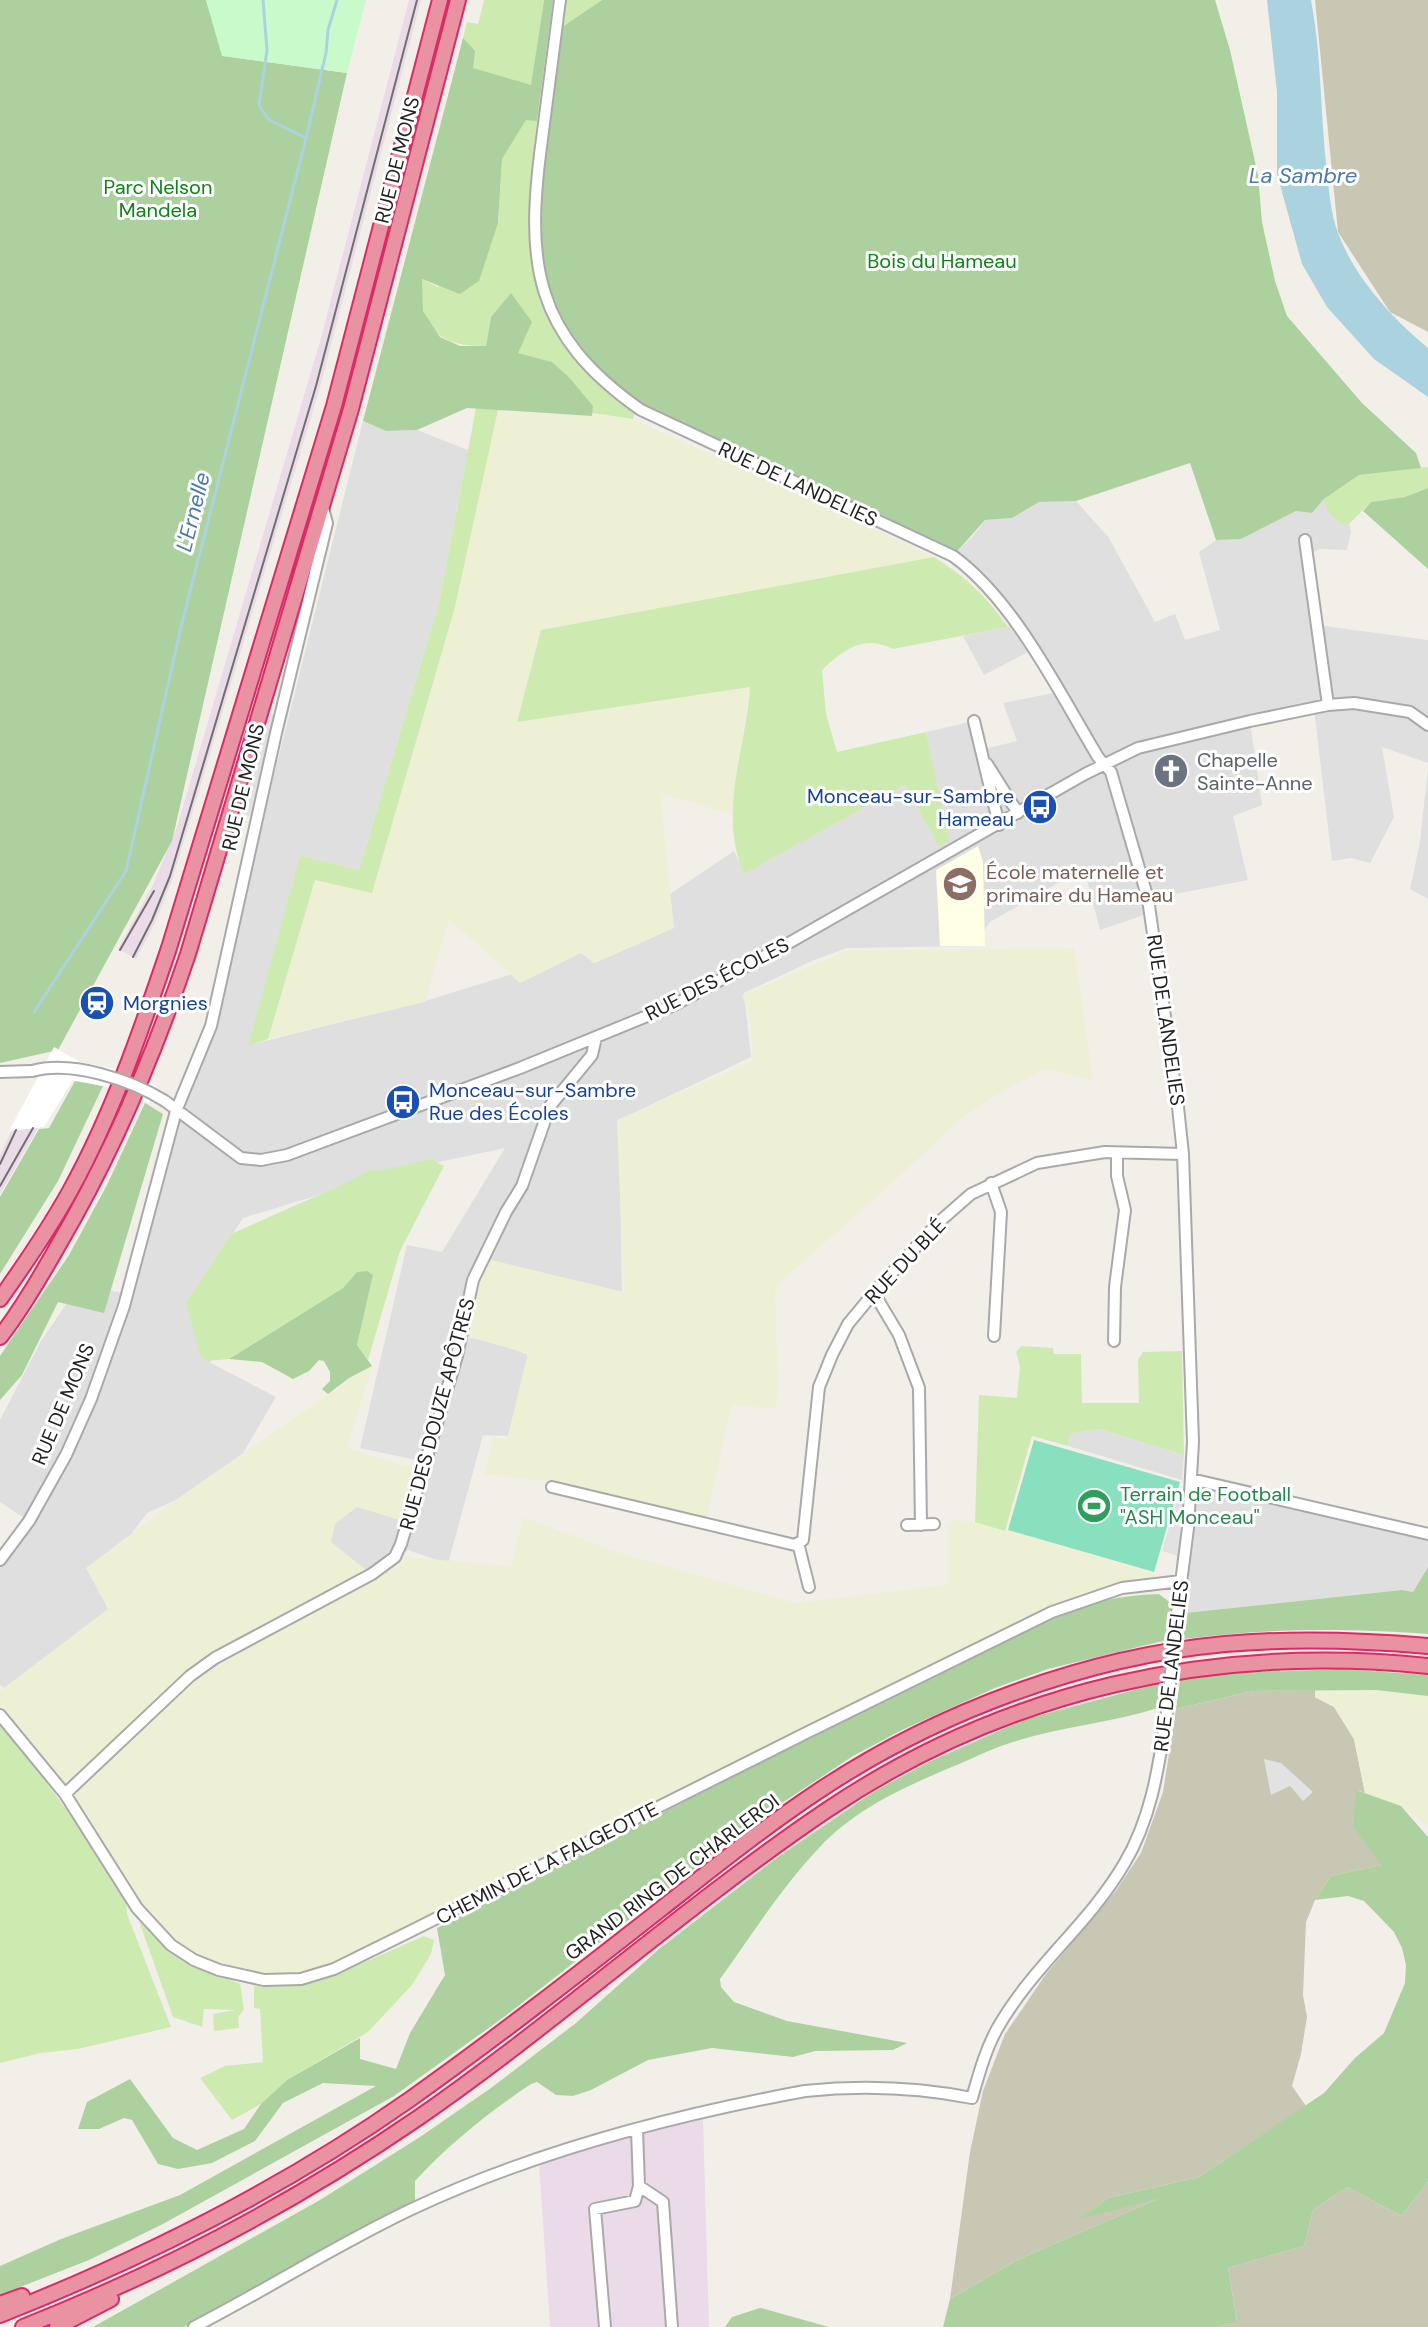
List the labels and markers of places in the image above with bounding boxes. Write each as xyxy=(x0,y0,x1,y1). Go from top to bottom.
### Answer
place label: Chapelle Sainte-Anne xyxy=(1197,747,1313,796)
church icon: Chapelle Sainte-Anne xyxy=(1152,752,1190,790)
place label: Monceau-sur-Sambre Hameau xyxy=(807,783,1014,832)
bus stop icon: Monceau-sur-Sambre Hameau xyxy=(1021,788,1059,826)
place label: École maternelle et primaire du Hameau xyxy=(986,859,1173,908)
school or university icon: École maternelle et primaire du Hameau xyxy=(941,865,979,903)
station icon: Morgnies xyxy=(78,984,116,1022)
place label: Morgnies xyxy=(123,990,208,1016)
place label: Monceau-sur-Sambre Rue des Écoles xyxy=(429,1077,636,1126)
bus stop icon: Monceau-sur-Sambre Rue des Écoles xyxy=(384,1083,422,1121)
place label: Terrain de Football "ASH Monceau" xyxy=(1120,1481,1291,1530)
sports icon: Terrain de Football "ASH Monceau" xyxy=(1075,1487,1113,1525)

